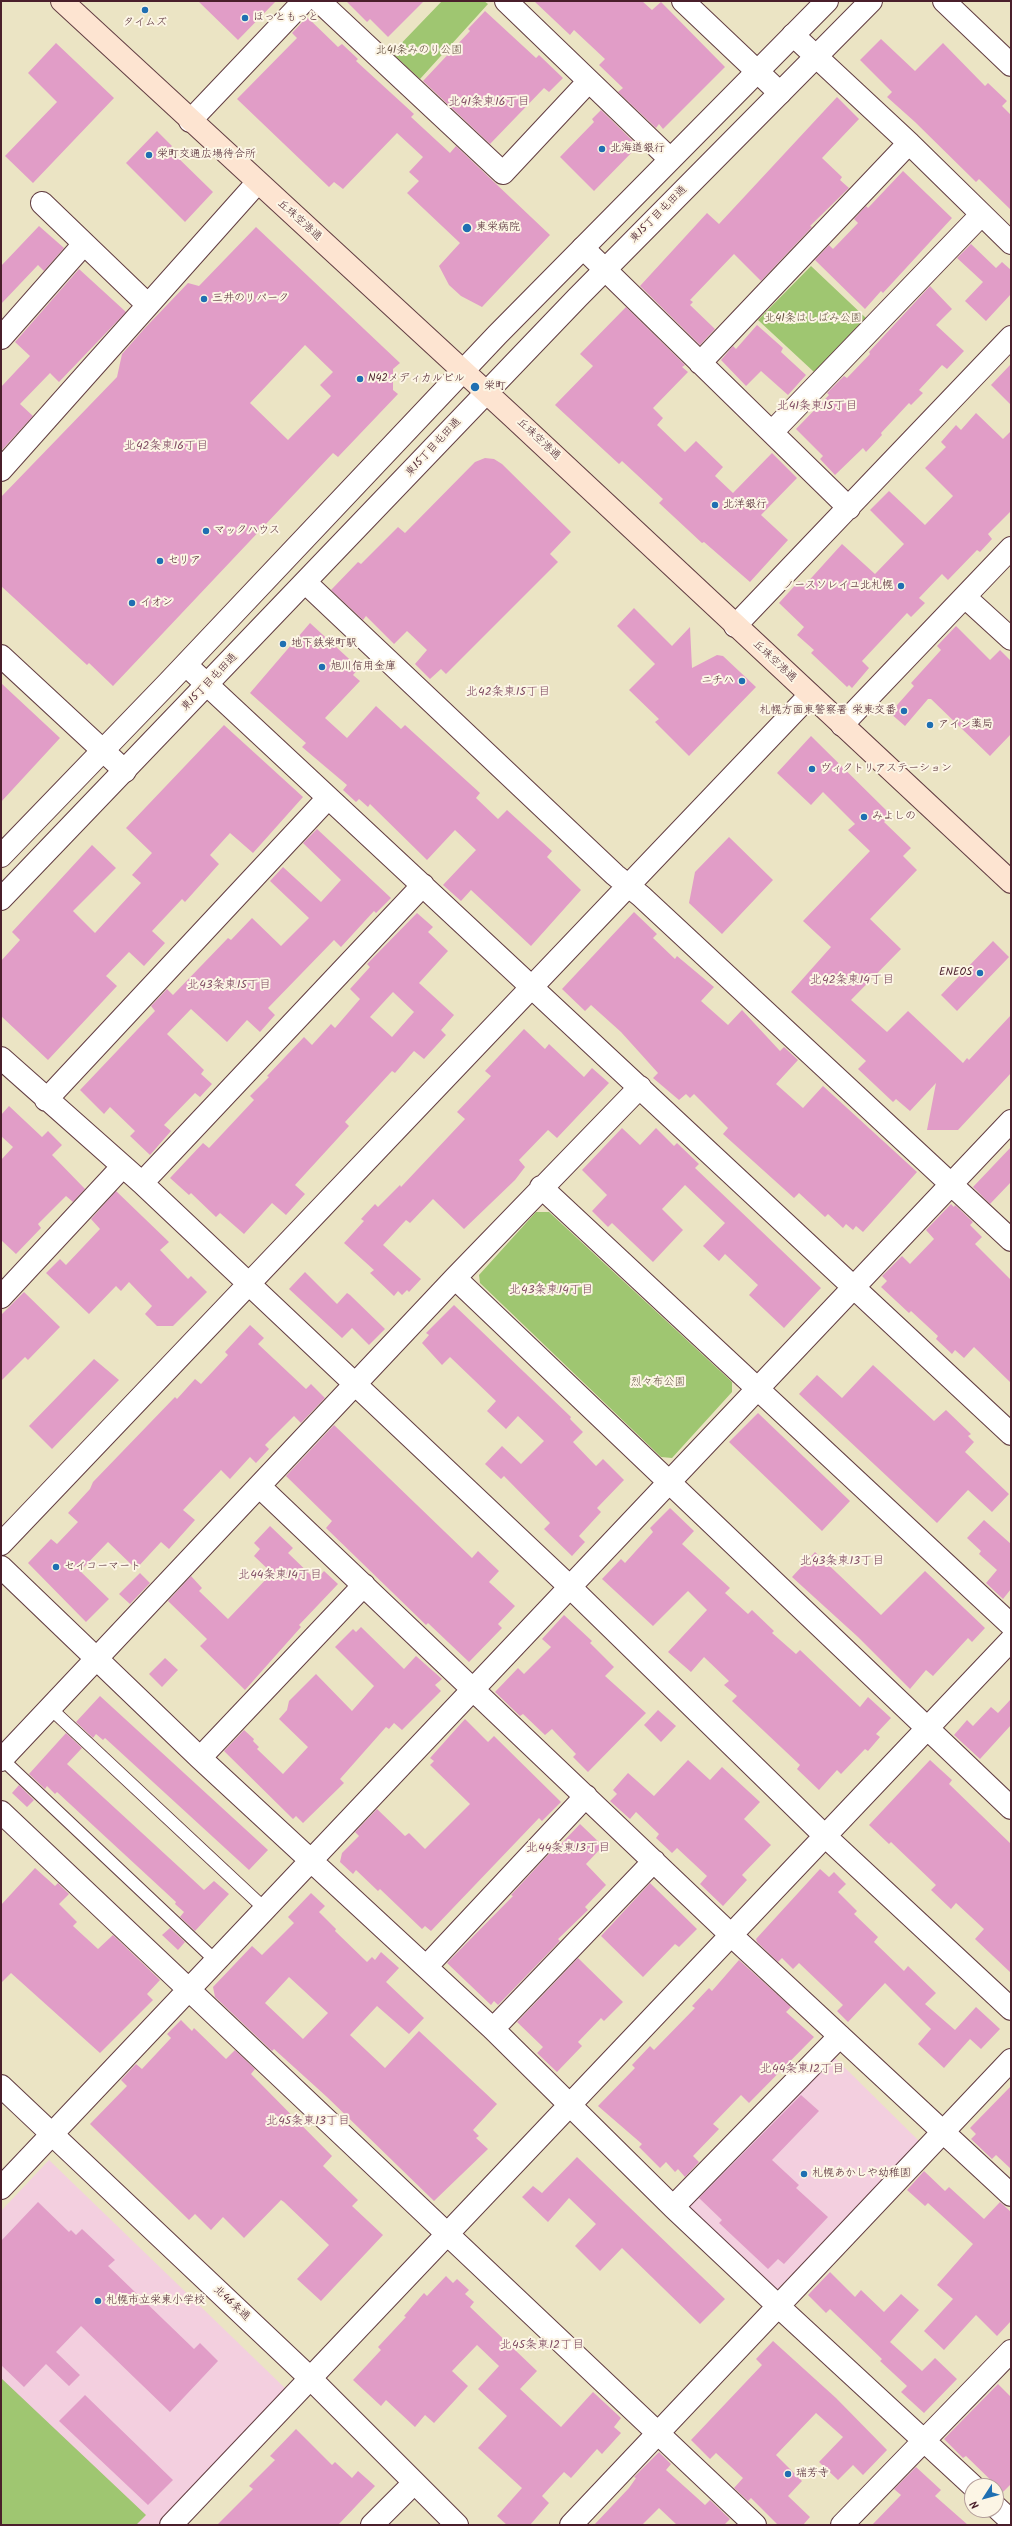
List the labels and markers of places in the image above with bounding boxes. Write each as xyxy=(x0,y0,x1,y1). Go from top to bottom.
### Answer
marker: タイムズ xyxy=(140,5,150,15)
place label: ほっともっと xyxy=(253,11,319,25)
marker: ほっともっと xyxy=(240,13,250,23)
place label: タイムズ xyxy=(123,16,167,30)
place label: 北海道銀行 xyxy=(610,142,665,156)
marker: 北海道銀行 xyxy=(597,144,607,154)
place label: 栄町交通広場待合所 xyxy=(157,148,256,162)
marker: 栄町交通広場待合所 xyxy=(144,150,154,160)
place label: 東栄病院 xyxy=(476,221,520,235)
marker: 東栄病院 xyxy=(461,222,473,234)
place label: 三井のリパーク xyxy=(212,292,289,306)
marker: 三井のリパーク xyxy=(199,294,209,304)
place label: N42メディカルビル xyxy=(368,372,465,386)
marker: N42メディカルビル xyxy=(355,374,365,384)
place label: 栄町 xyxy=(484,380,506,394)
marker: 栄町 xyxy=(469,381,481,393)
place label: 北洋銀行 xyxy=(723,498,767,512)
marker: 北洋銀行 xyxy=(710,500,720,510)
place label: マックハウス xyxy=(214,524,280,538)
marker: マックハウス xyxy=(201,526,211,536)
place label: セリア xyxy=(168,554,201,568)
marker: セリア xyxy=(155,556,165,566)
place label: ノースソレイユ北札幌 xyxy=(783,579,893,593)
marker: ノースソレイユ北札幌 xyxy=(896,581,906,591)
place label: イオン xyxy=(140,596,173,610)
marker: イオン xyxy=(127,598,137,608)
place label: 地下鉄栄町駅 xyxy=(291,637,357,651)
marker: 地下鉄栄町駅 xyxy=(278,639,288,649)
place label: 旭川信用金庫 xyxy=(330,660,396,674)
marker: 旭川信用金庫 xyxy=(317,662,327,672)
place label: ニチハ xyxy=(701,674,734,688)
marker: ニチハ xyxy=(737,676,747,686)
place label: 札幌方面東警察署 栄東交番 xyxy=(760,704,896,718)
marker: 札幌方面東警察署 栄東交番 xyxy=(899,706,909,716)
place label: アイン薬局 xyxy=(938,718,993,732)
marker: アイン薬局 xyxy=(925,720,935,730)
place label: ヴィクトリアステーション xyxy=(820,762,952,776)
marker: ヴィクトリアステーション xyxy=(807,764,817,774)
place label: みよしの xyxy=(872,810,916,824)
marker: みよしの xyxy=(859,812,869,822)
place label: ENEOS xyxy=(939,966,972,980)
marker: ENEOS xyxy=(975,968,985,978)
place label: セイコーマート xyxy=(64,1560,141,1574)
marker: セイコーマート xyxy=(51,1562,61,1572)
place label: 札幌あかしや幼稚園 xyxy=(812,2167,911,2181)
marker: 札幌あかしや幼稚園 xyxy=(799,2169,809,2179)
place label: 札幌市立栄東小学校 xyxy=(106,2294,205,2308)
marker: 札幌市立栄東小学校 xyxy=(93,2296,103,2306)
place label: 瑞芳寺 xyxy=(796,2467,829,2481)
marker: 瑞芳寺 xyxy=(783,2469,793,2479)

